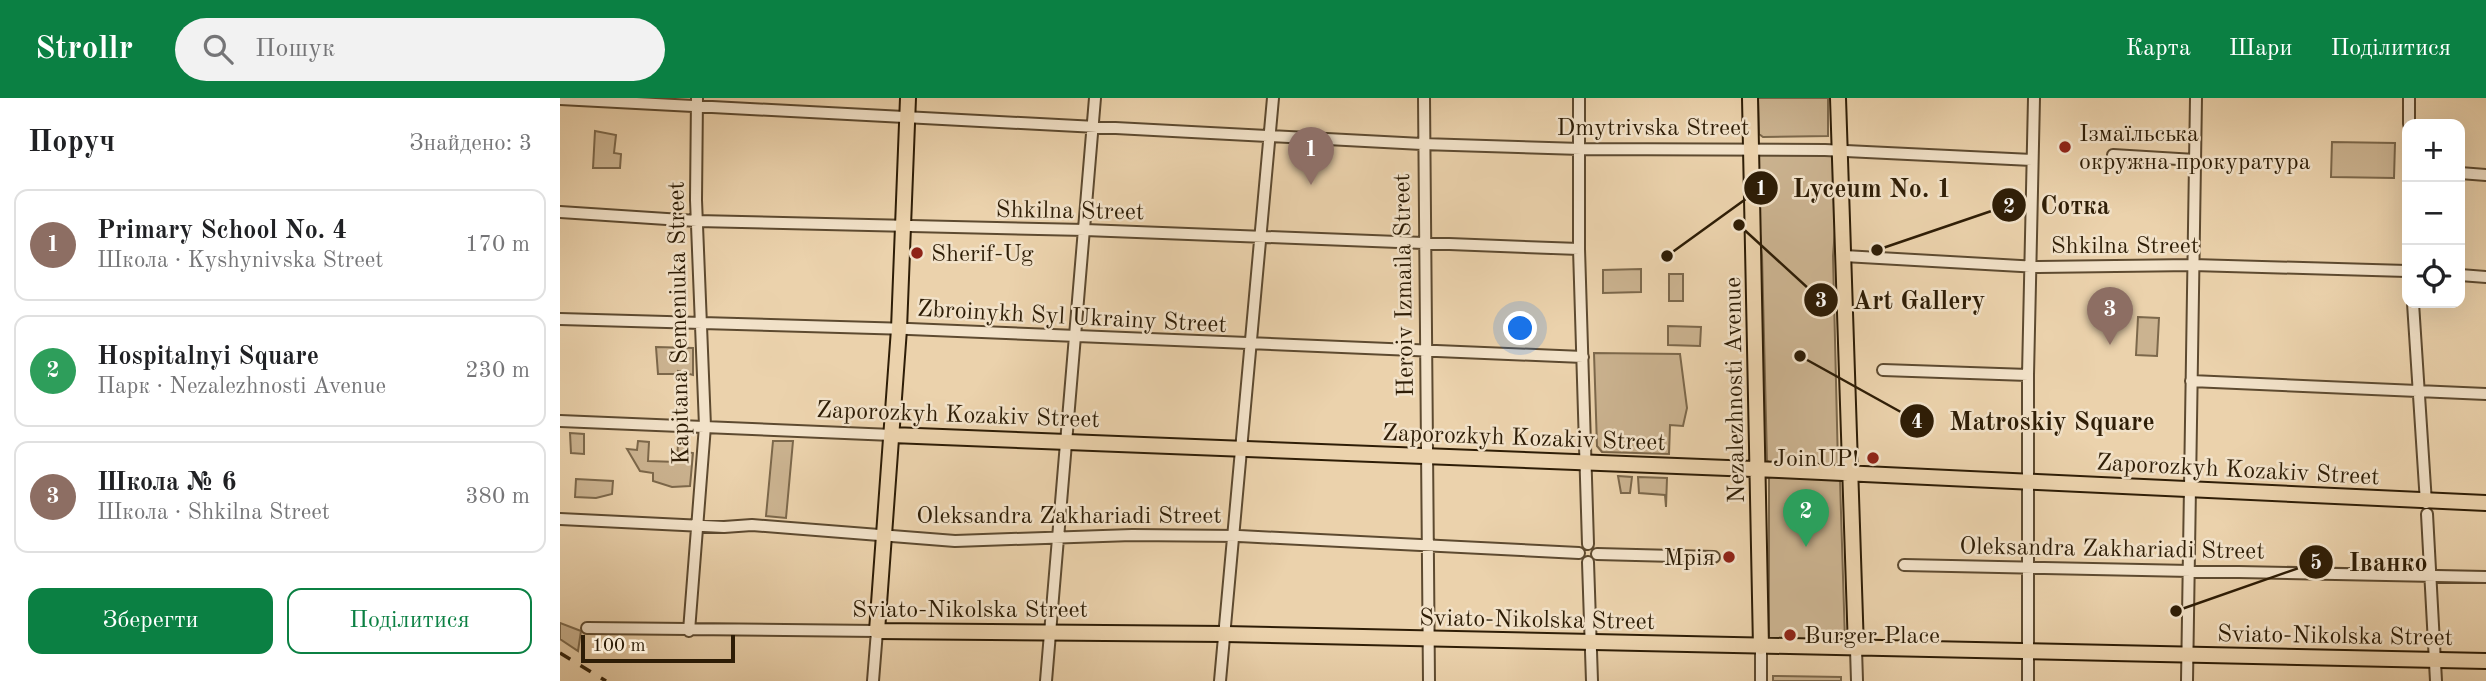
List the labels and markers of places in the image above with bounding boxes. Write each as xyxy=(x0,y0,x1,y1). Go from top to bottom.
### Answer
place label: Ізмаїльська окружна прокуратура xyxy=(2079,123,2311,175)
pin: 1 xyxy=(1288,127,1334,185)
marker: Ізмаїльська окружна прокуратура xyxy=(2057,139,2073,155)
callout: Lyceum No. 1 xyxy=(1743,165,1965,212)
callout: Сотка xyxy=(1991,182,2124,229)
place label: Sherif-Ug xyxy=(931,243,1034,267)
marker: Sherif-Ug xyxy=(909,245,925,261)
callout: Art Gallery xyxy=(1803,276,1999,323)
pin: 3 xyxy=(2087,287,2133,345)
callout: Matroskiy Square xyxy=(1900,398,2168,445)
place label: JoinUP! xyxy=(1773,448,1859,472)
marker: JoinUP! xyxy=(1865,450,1881,466)
pin: 2 xyxy=(1783,489,1829,547)
callout: Іванко xyxy=(2299,539,2441,586)
place label: Мрія xyxy=(1663,547,1715,571)
marker: Мрія xyxy=(1721,549,1737,565)
place label: Burger Place xyxy=(1804,625,1940,649)
marker: Burger Place xyxy=(1782,627,1798,643)

